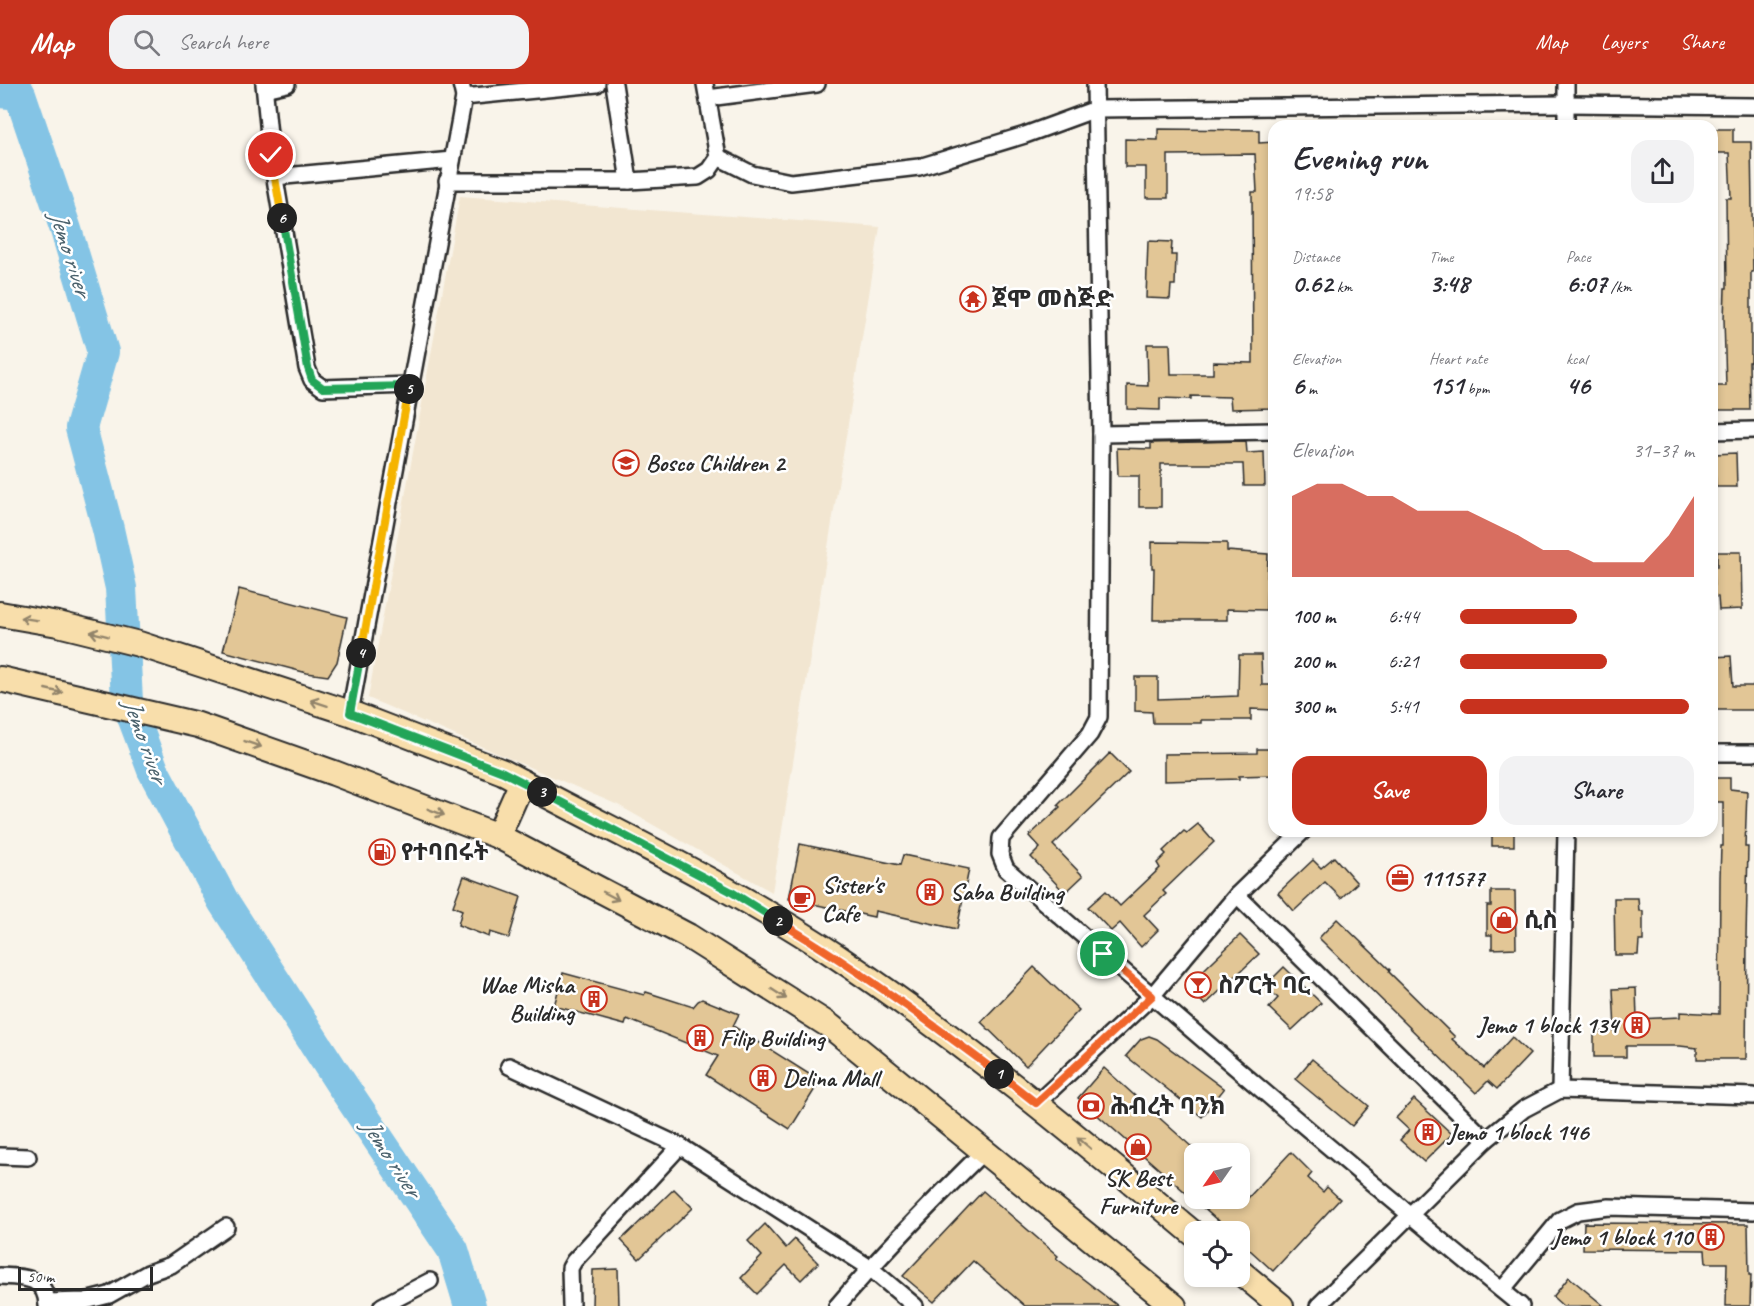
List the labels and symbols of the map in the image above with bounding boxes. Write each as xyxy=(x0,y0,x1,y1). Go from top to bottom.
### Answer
pin xyxy=(245,129,296,180)
pin: 6 xyxy=(267,203,297,233)
water label: Jemo river xyxy=(41,205,101,304)
temple icon: ጀሞ መስጅድ xyxy=(958,284,988,314)
place label: ጀሞ መስጅድ xyxy=(992,284,1115,314)
pin: 5 xyxy=(394,374,424,404)
school or university icon: Bosco Children 2 xyxy=(611,448,641,478)
place label: Bosco Children 2 xyxy=(646,448,787,478)
one-way arrow xyxy=(20,614,39,625)
one-way arrow xyxy=(89,627,108,639)
pin: 4 xyxy=(346,638,376,668)
one-way arrow xyxy=(44,685,63,697)
water label: Jemo river xyxy=(114,692,177,791)
one-way arrow xyxy=(310,696,329,707)
one-way arrow xyxy=(243,740,262,751)
pin: 3 xyxy=(527,777,557,807)
one-way arrow xyxy=(426,807,444,818)
fuel station icon: የተባበሩት xyxy=(367,837,397,867)
place label: የተባበሩት xyxy=(401,837,489,867)
office icon: 111577 xyxy=(1385,863,1415,893)
place label: 111577 xyxy=(1420,863,1487,893)
place label: Sister's Cafe xyxy=(822,870,886,928)
building icon: Saba Building xyxy=(915,877,945,907)
place label: Saba Building xyxy=(950,877,1065,907)
cafe icon: Sister's Cafe xyxy=(787,884,817,914)
one-way arrow xyxy=(602,891,620,902)
shop icon: ሲስ xyxy=(1489,905,1519,935)
place label: ሲስ xyxy=(1524,905,1558,935)
pin: 2 xyxy=(763,906,793,936)
pin xyxy=(1077,928,1128,979)
place label: Wae Misha Building xyxy=(480,970,576,1028)
bar icon: ስፖርት ባር xyxy=(1183,970,1213,1000)
place label: ስፖርት ባር xyxy=(1218,970,1311,1000)
building icon: Wae Misha Building xyxy=(579,984,609,1014)
one-way arrow xyxy=(771,988,788,1001)
place label: Jemo 1 block 134 xyxy=(1476,1010,1621,1040)
building icon: Jemo 1 block 134 xyxy=(1622,1010,1652,1040)
building icon: Filip Building xyxy=(685,1023,715,1053)
place label: Filip Building xyxy=(720,1023,827,1053)
pin: 1 xyxy=(984,1059,1014,1089)
building icon: Delina Mall xyxy=(748,1063,778,1093)
place label: Delina Mall xyxy=(783,1063,883,1093)
bank icon: ሕብረት ባንክ xyxy=(1076,1091,1106,1121)
place label: ሕብረት ባንክ xyxy=(1110,1091,1226,1121)
water label: Jemo river xyxy=(353,1110,432,1207)
building icon: Jemo 1 block 146 xyxy=(1413,1117,1443,1147)
place label: Jemo 1 block 146 xyxy=(1446,1117,1590,1147)
shop icon: SK Best Furniture xyxy=(1123,1132,1153,1162)
one-way arrow xyxy=(1077,1136,1093,1149)
north arrow xyxy=(1184,1143,1250,1209)
place label: SK Best Furniture xyxy=(1099,1163,1179,1221)
place label: Jemo 1 block 110 xyxy=(1550,1222,1694,1252)
building icon: Jemo 1 block 110 xyxy=(1696,1222,1726,1252)
scale bar xyxy=(18,1264,153,1292)

